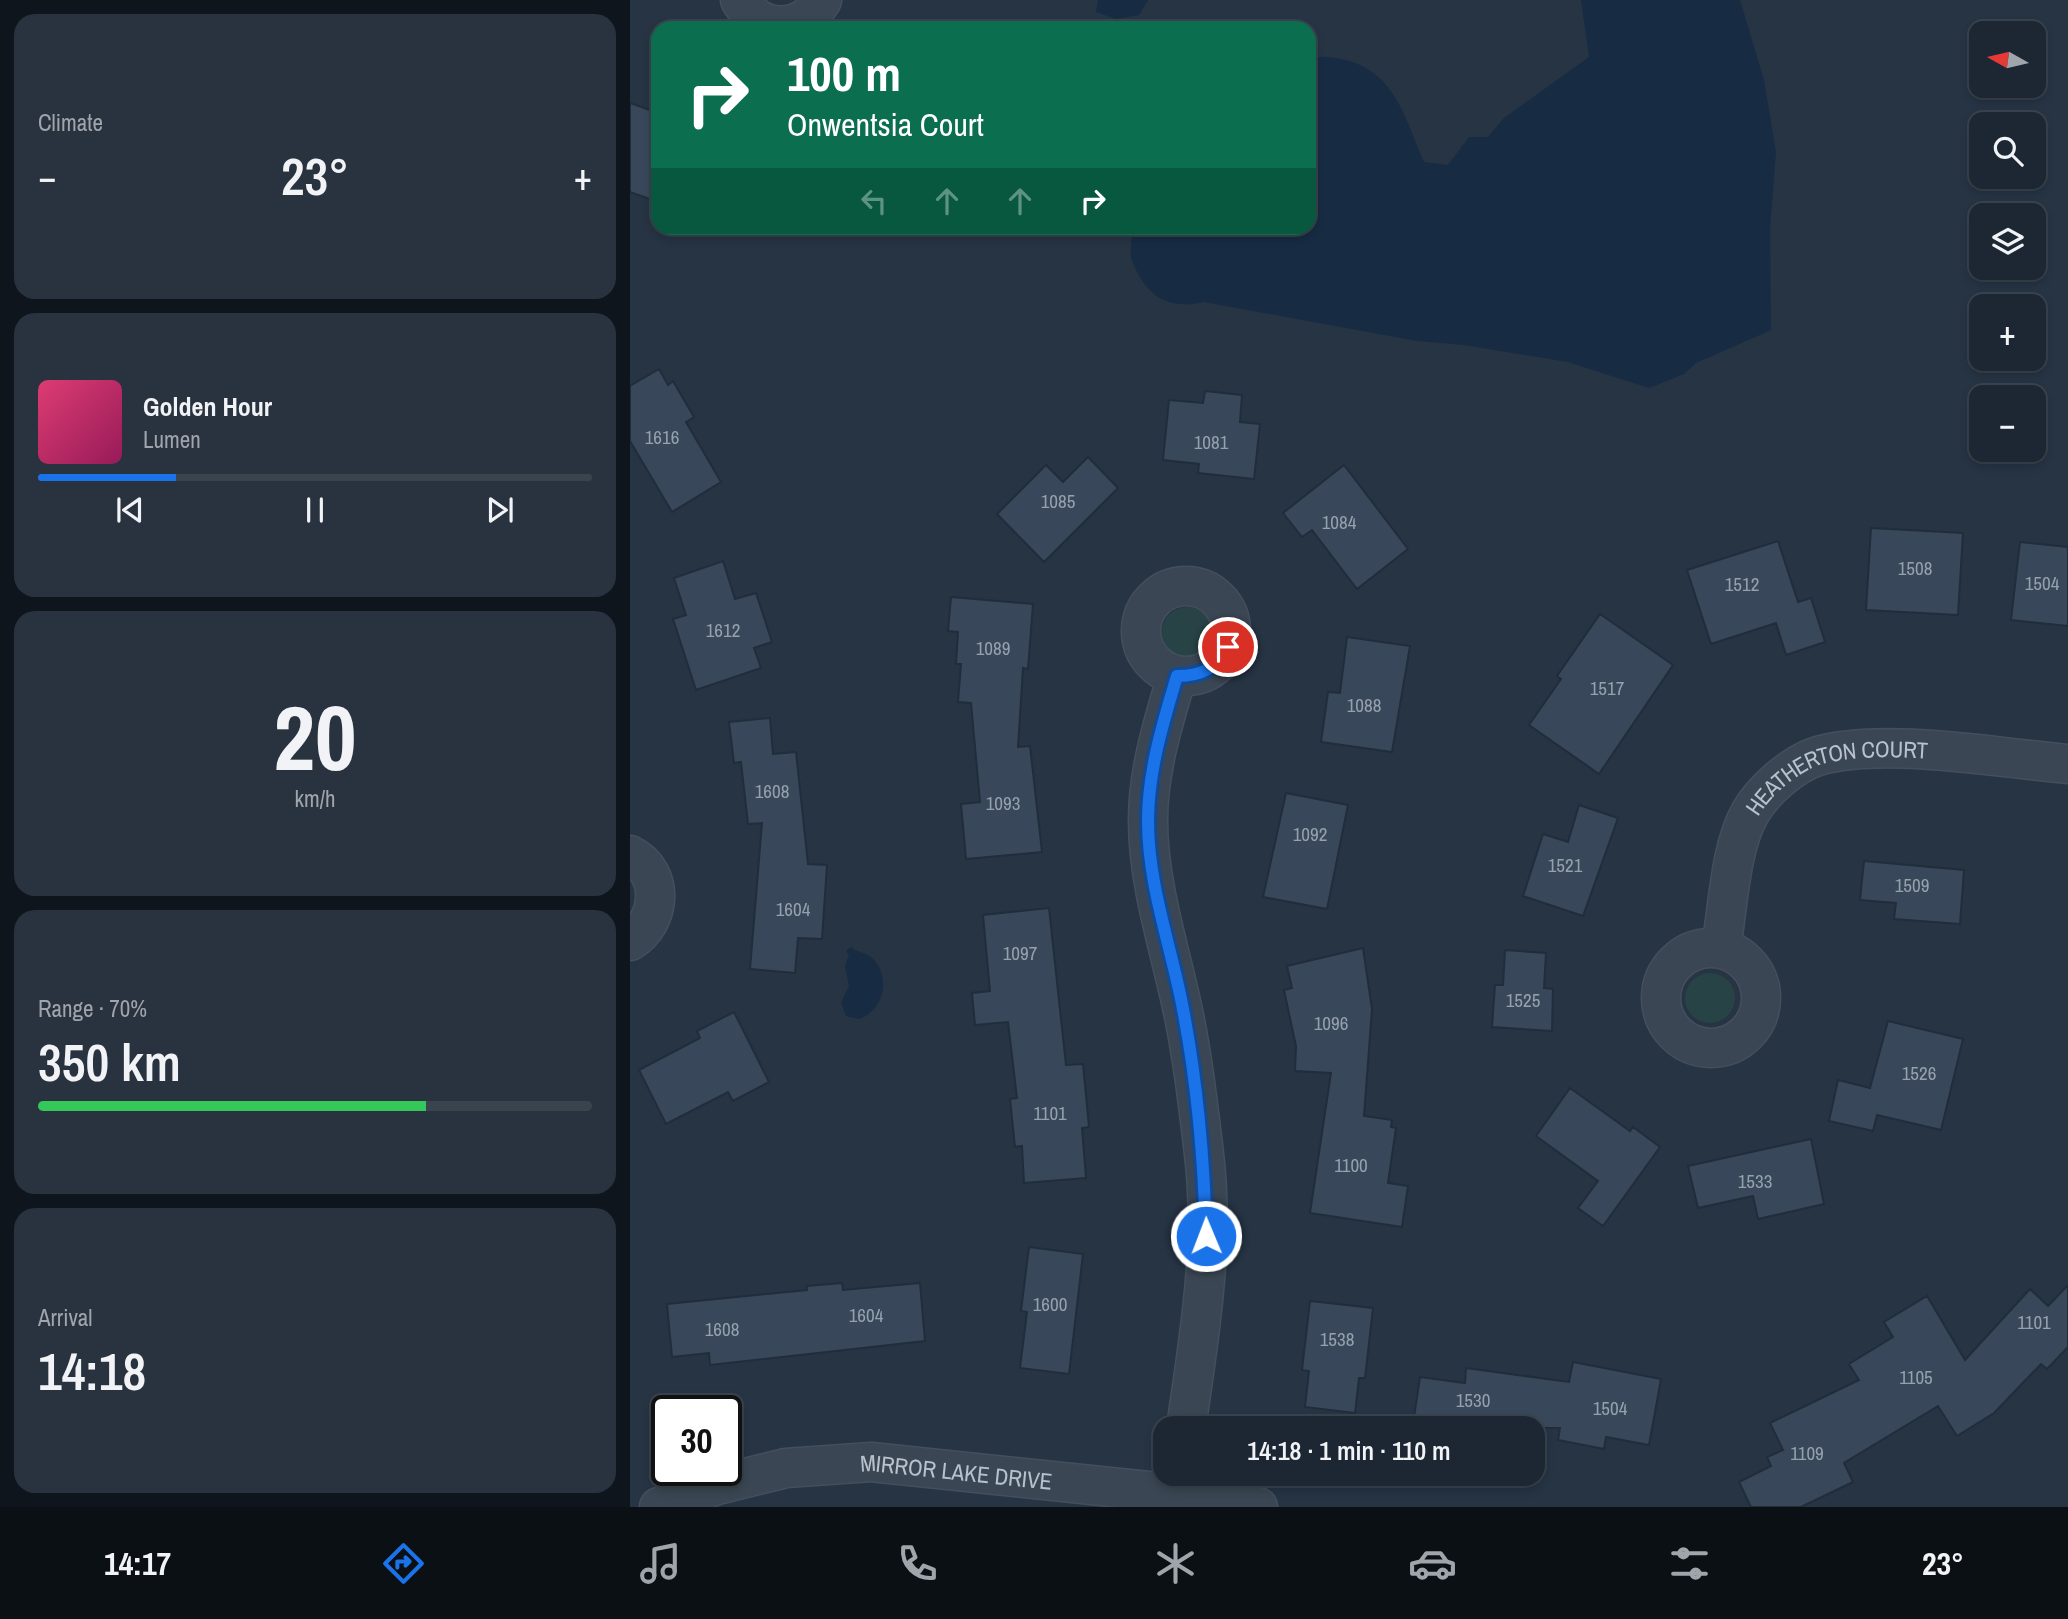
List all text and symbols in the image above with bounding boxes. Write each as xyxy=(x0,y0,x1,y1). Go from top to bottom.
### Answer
north arrow xyxy=(1969,21,2046,98)
map controls xyxy=(1969,21,2046,462)
text: 100 m xyxy=(787,40,901,106)
icon: right xyxy=(672,49,763,140)
text: Onwentsia Court xyxy=(787,103,984,146)
text: Climate xyxy=(38,107,103,138)
button: search xyxy=(1969,112,2046,189)
text: 23° xyxy=(281,141,349,211)
text: − xyxy=(38,151,56,202)
text: + xyxy=(574,151,592,202)
icon: left xyxy=(855,182,893,220)
icon: ahead xyxy=(928,182,966,220)
icon: ahead xyxy=(1001,182,1039,220)
icon: right xyxy=(1074,182,1112,220)
button: layers xyxy=(1969,203,2046,280)
button: + xyxy=(1969,294,2046,371)
button: − xyxy=(1969,385,2046,462)
text: Golden Hour xyxy=(143,389,272,424)
text: Lumen xyxy=(143,424,201,455)
house number: 1616 xyxy=(645,424,679,450)
house number: 1081 xyxy=(1194,429,1229,455)
house number: 1085 xyxy=(1041,488,1076,514)
icon: previous xyxy=(111,491,149,529)
icon: pause xyxy=(296,491,334,529)
icon: next xyxy=(481,491,519,529)
house number: 1084 xyxy=(1322,509,1357,535)
house number: 1508 xyxy=(1898,555,1932,581)
house number: 1504 xyxy=(2025,570,2060,596)
house number: 1512 xyxy=(1725,571,1759,597)
house number: 1612 xyxy=(706,617,740,643)
pin xyxy=(1198,617,1258,677)
icon: arrive xyxy=(1209,628,1247,666)
house number: 1089 xyxy=(976,635,1010,661)
house number: 1517 xyxy=(1590,675,1625,701)
text: 20 xyxy=(274,676,357,798)
house number: 1088 xyxy=(1347,692,1381,718)
street label: HEATHERTON COURT xyxy=(1738,733,1929,821)
house number: 1608 xyxy=(755,778,789,804)
text: km/h xyxy=(295,783,335,814)
house number: 1093 xyxy=(986,790,1020,816)
house number: 1092 xyxy=(1293,821,1327,847)
house number: 1521 xyxy=(1548,852,1583,878)
house number: 1509 xyxy=(1895,872,1929,898)
house number: 1604 xyxy=(776,896,811,922)
house number: 1097 xyxy=(1003,940,1038,966)
house number: 1525 xyxy=(1506,987,1541,1013)
text: Range · 70% xyxy=(38,993,147,1024)
house number: 1096 xyxy=(1314,1010,1348,1036)
text: 350 km xyxy=(38,1027,181,1097)
house number: 1526 xyxy=(1902,1060,1936,1086)
house number: 1101 xyxy=(1033,1100,1067,1126)
house number: 1100 xyxy=(1334,1152,1368,1178)
house number: 1533 xyxy=(1738,1168,1772,1194)
position arrow xyxy=(1169,1199,1243,1273)
house number: 1600 xyxy=(1033,1291,1067,1317)
text: Arrival xyxy=(38,1302,93,1333)
house number: 1604 xyxy=(849,1302,884,1328)
house number: 1101 xyxy=(2017,1309,2051,1335)
house number: 1608 xyxy=(705,1316,739,1342)
house number: 1538 xyxy=(1320,1326,1354,1352)
text: 14:18 xyxy=(38,1336,146,1406)
house number: 1105 xyxy=(1899,1364,1933,1390)
house number: 1530 xyxy=(1456,1387,1490,1413)
speed limit sign: 30 xyxy=(651,1395,742,1486)
house number: 1504 xyxy=(1593,1395,1628,1421)
text: 14:18 · 1 min · 110 m xyxy=(1247,1433,1451,1468)
house number: 1109 xyxy=(1790,1440,1824,1466)
street label: MIRROR LAKE DRIVE xyxy=(859,1446,1054,1496)
icon: directions xyxy=(379,1539,428,1588)
icon: music xyxy=(636,1539,685,1588)
icon: phone xyxy=(893,1539,942,1588)
icon: climate xyxy=(1151,1539,1200,1588)
icon: car xyxy=(1408,1539,1457,1588)
icon: filters xyxy=(1665,1539,1714,1588)
text: 14:17 xyxy=(104,1542,171,1585)
text: 23° xyxy=(1922,1542,1964,1585)

